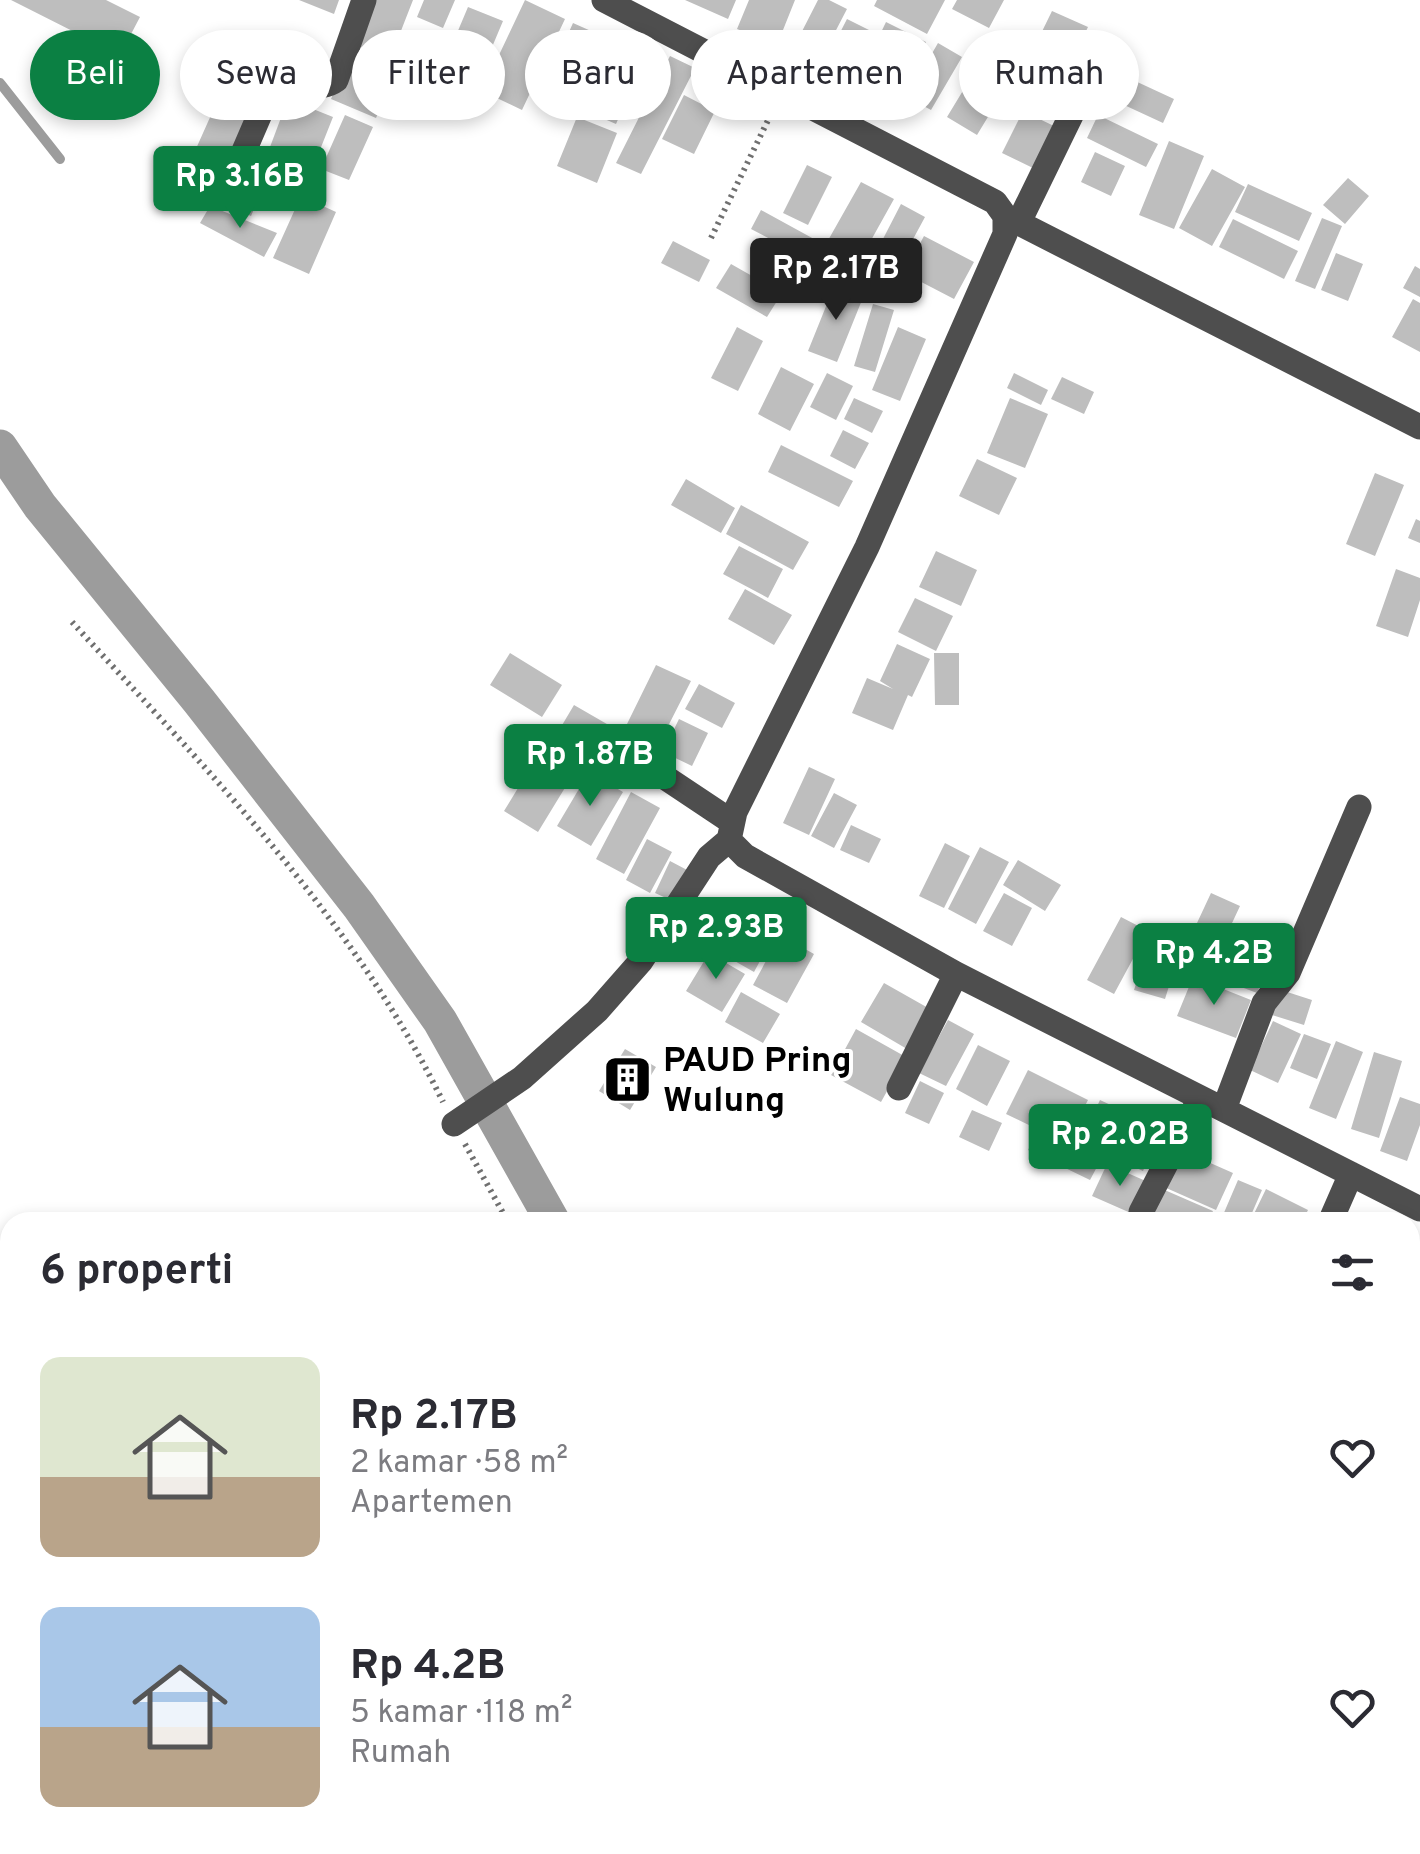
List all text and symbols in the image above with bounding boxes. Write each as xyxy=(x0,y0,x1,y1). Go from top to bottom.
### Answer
chip: Beli xyxy=(30,30,160,120)
chip: Sewa xyxy=(180,30,332,120)
chip: Filter xyxy=(352,30,505,120)
chip: Baru xyxy=(525,30,671,120)
chip: Apartemen xyxy=(691,30,939,120)
chip: Rumah xyxy=(959,30,1139,120)
pin: Rp 3.16B xyxy=(137,146,343,231)
text: Rp 3.16B xyxy=(175,158,305,198)
pin: Rp 2.17B xyxy=(733,238,939,323)
text: Rp 2.17B xyxy=(772,250,900,290)
pin: Rp 1.87B xyxy=(487,724,693,809)
text: Rp 1.87B xyxy=(526,736,654,776)
pin: Rp 2.93B xyxy=(613,897,819,982)
text: Rp 2.93B xyxy=(648,909,784,949)
pin: Rp 4.2B xyxy=(1122,923,1306,1008)
text: Rp 4.2B xyxy=(1155,935,1273,975)
place label: PAUD Pring Wulung xyxy=(663,1040,852,1124)
building icon: PAUD Pring Wulung xyxy=(602,1053,654,1105)
pin: Rp 2.02B xyxy=(1017,1104,1223,1189)
text: Rp 2.02B xyxy=(1051,1116,1189,1156)
icon: filters xyxy=(1325,1245,1380,1300)
text: 6 properti xyxy=(40,1246,233,1299)
text: Rp 2.17B xyxy=(350,1391,518,1444)
icon: home xyxy=(120,1397,240,1517)
icon: heart xyxy=(1325,1430,1380,1485)
text: 2 kamar · 58 m² xyxy=(350,1444,568,1484)
text: Apartemen xyxy=(350,1484,513,1524)
text: Rp 4.2B xyxy=(350,1641,506,1694)
icon: home xyxy=(120,1647,240,1767)
icon: heart xyxy=(1325,1680,1380,1735)
text: 5 kamar · 118 m² xyxy=(350,1694,572,1734)
text: Rumah xyxy=(350,1734,451,1774)

